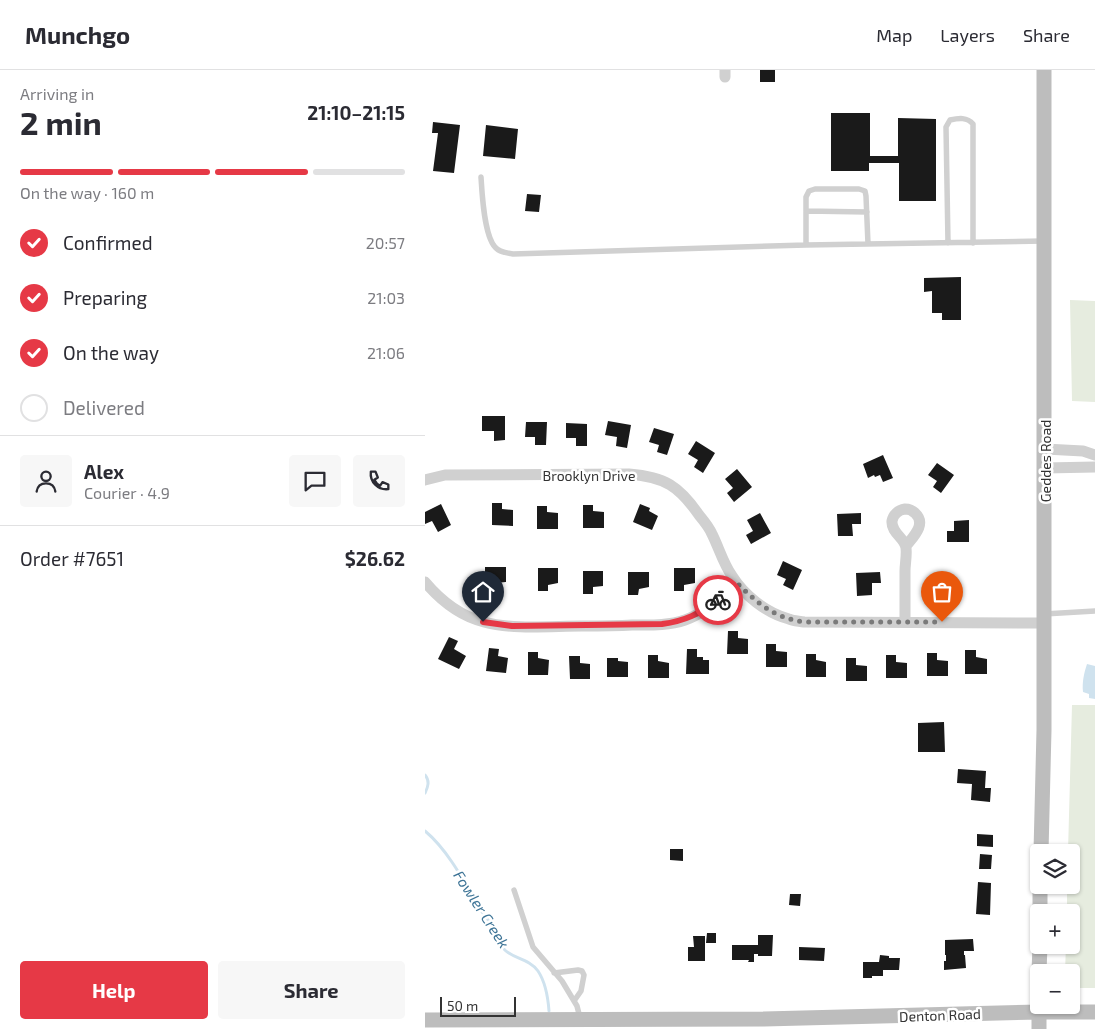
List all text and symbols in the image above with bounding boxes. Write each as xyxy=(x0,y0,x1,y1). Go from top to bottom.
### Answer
text: Munchgo xyxy=(25,20,130,49)
text: Map xyxy=(876,24,912,46)
text: Layers xyxy=(940,24,995,46)
text: Share xyxy=(1023,24,1070,46)
text: Arriving in xyxy=(20,84,94,103)
text: 21:10–21:15 xyxy=(307,101,405,124)
text: 2 min xyxy=(20,103,102,141)
text: On the way · 160 m xyxy=(20,183,154,202)
icon: check xyxy=(20,229,48,257)
text: Confirmed xyxy=(63,231,153,254)
text: 20:57 xyxy=(366,233,405,252)
icon: check xyxy=(20,284,48,312)
text: Preparing xyxy=(63,286,147,309)
text: 21:03 xyxy=(367,288,405,307)
icon: check xyxy=(20,339,48,367)
text: On the way xyxy=(63,341,159,364)
text: 21:06 xyxy=(367,343,405,362)
text: Delivered xyxy=(63,396,145,419)
street label: Geddes Road xyxy=(1037,420,1054,502)
button: person xyxy=(20,455,72,507)
button: chat xyxy=(289,455,341,507)
button: phone xyxy=(353,455,405,507)
text: Alex xyxy=(84,460,124,483)
street label: Brooklyn Drive xyxy=(543,467,635,484)
text: Courier · 4.9 xyxy=(84,483,170,502)
text: Order #7651 xyxy=(20,547,124,570)
text: $26.62 xyxy=(345,547,405,570)
pin xyxy=(462,571,504,622)
pin xyxy=(921,571,963,622)
courier xyxy=(693,575,743,625)
icon: home xyxy=(469,578,497,606)
icon: bag xyxy=(928,578,956,606)
icon: bike xyxy=(704,586,732,614)
map controls xyxy=(1030,844,1080,1014)
button: layers xyxy=(1030,844,1080,894)
water label: Fowler Creek xyxy=(450,867,514,951)
button: + xyxy=(1030,904,1080,954)
button: Help xyxy=(20,961,208,1019)
button: Share xyxy=(218,961,405,1019)
button: − xyxy=(1030,964,1080,1014)
scale bar xyxy=(440,994,516,1017)
text: 50 m xyxy=(447,997,478,1014)
street label: Denton Road xyxy=(899,1005,981,1025)

